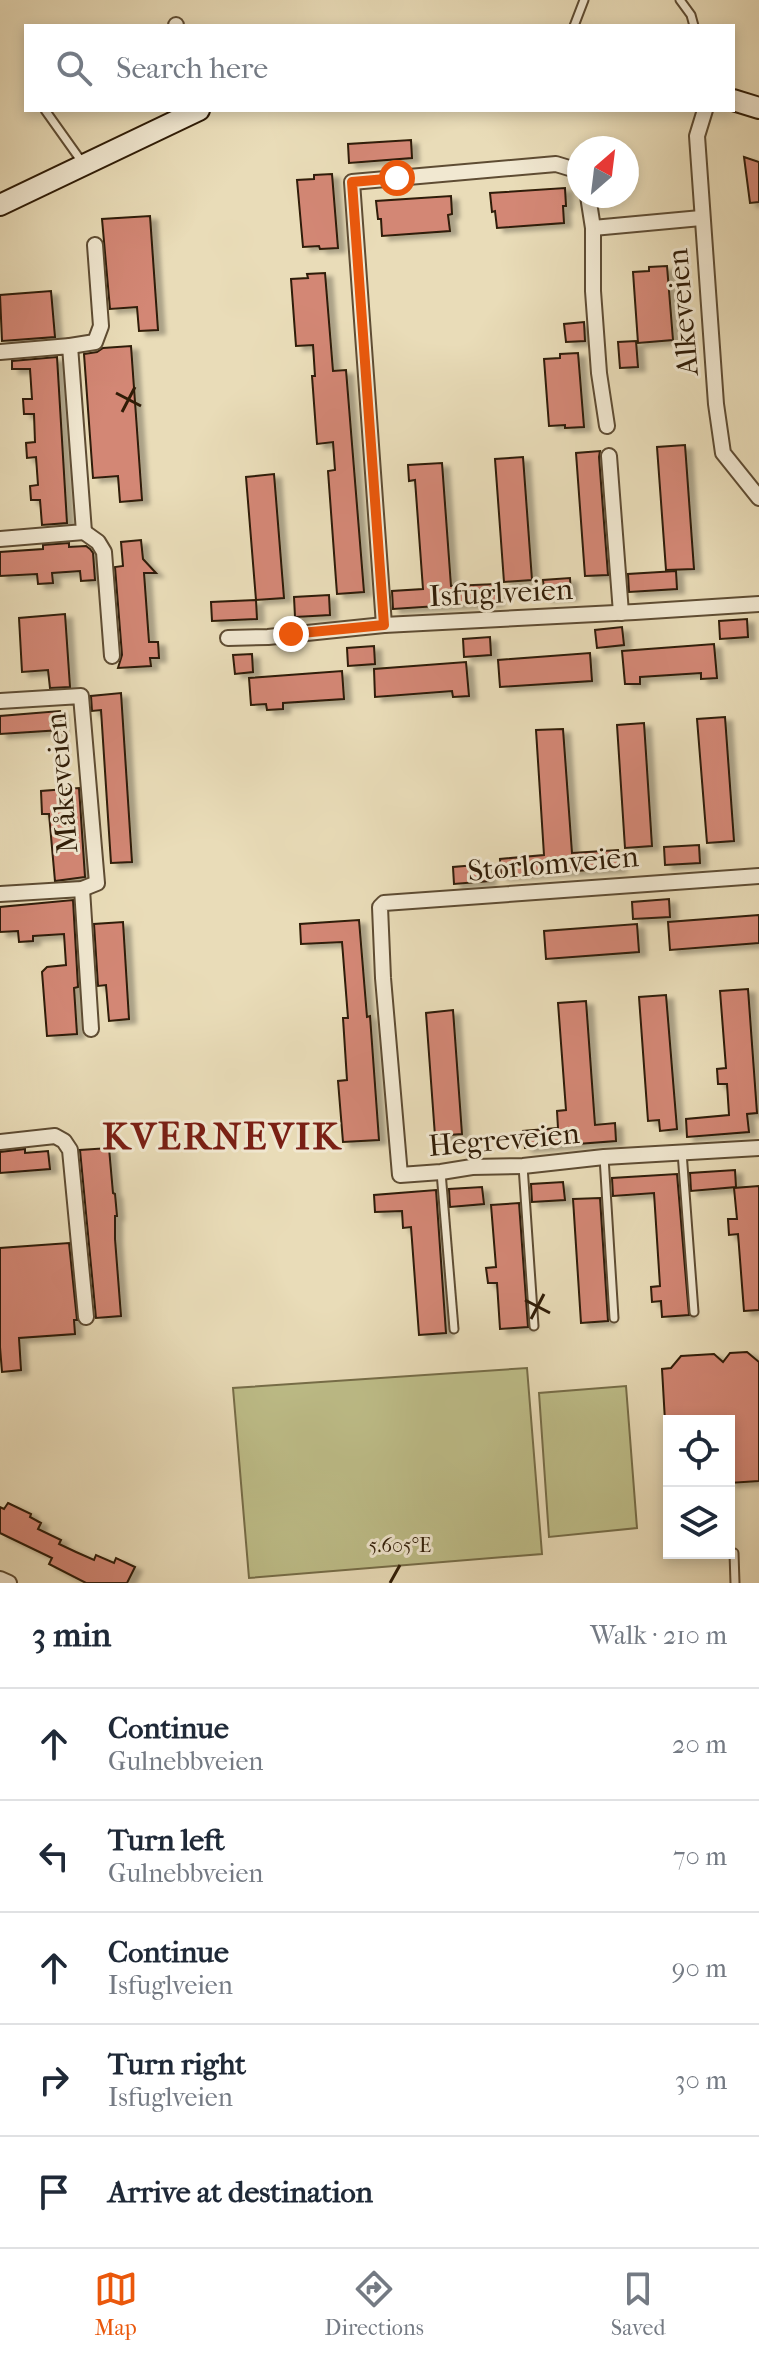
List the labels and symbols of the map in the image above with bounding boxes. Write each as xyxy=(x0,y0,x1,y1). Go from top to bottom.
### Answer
north arrow xyxy=(567,136,639,208)
route start xyxy=(379,160,415,196)
street label: Alkeveien xyxy=(660,246,706,378)
street label: Isfuglveien xyxy=(428,572,574,614)
route end xyxy=(273,616,309,652)
street label: Måkeveien xyxy=(38,711,86,855)
street label: Storlomveien xyxy=(466,839,641,889)
district label: KVERNEVIK xyxy=(102,1114,342,1159)
street label: Hegreveien xyxy=(427,1116,582,1164)
text: 5.605°E xyxy=(369,1534,431,1557)

